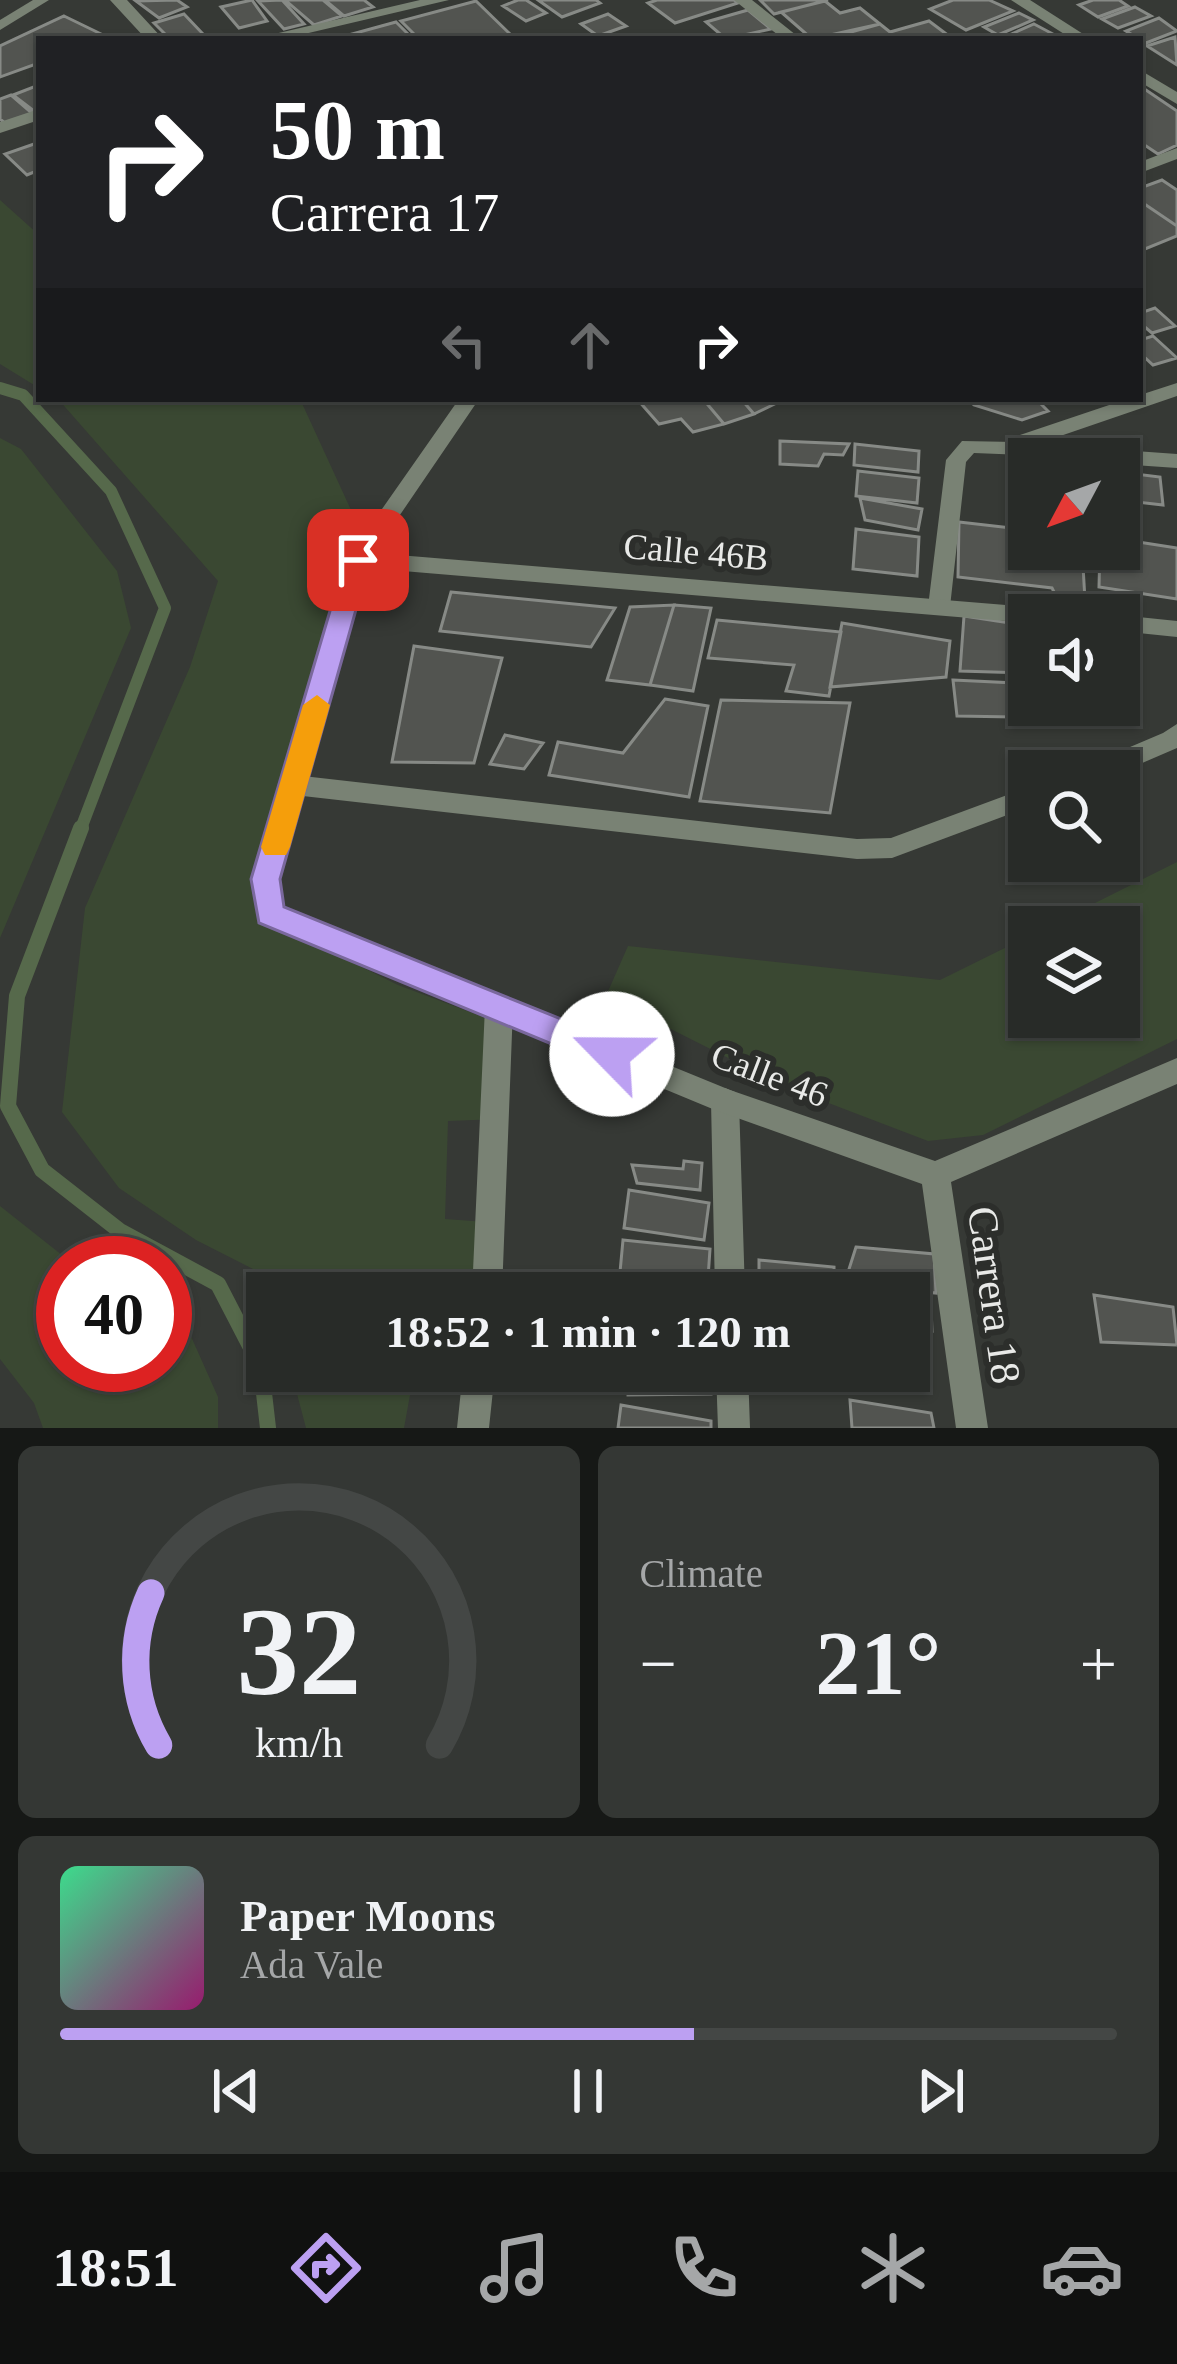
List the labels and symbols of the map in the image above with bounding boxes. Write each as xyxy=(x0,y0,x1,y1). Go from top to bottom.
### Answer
north arrow xyxy=(1008,438,1140,570)
pin xyxy=(307,509,409,611)
street label: Calle 46B xyxy=(622,526,770,578)
position arrow xyxy=(549,991,675,1117)
street label: Calle 46 xyxy=(706,1035,833,1115)
street label: Carrera 18 xyxy=(959,1204,1029,1387)
speed limit sign: 40 xyxy=(36,1236,192,1392)

